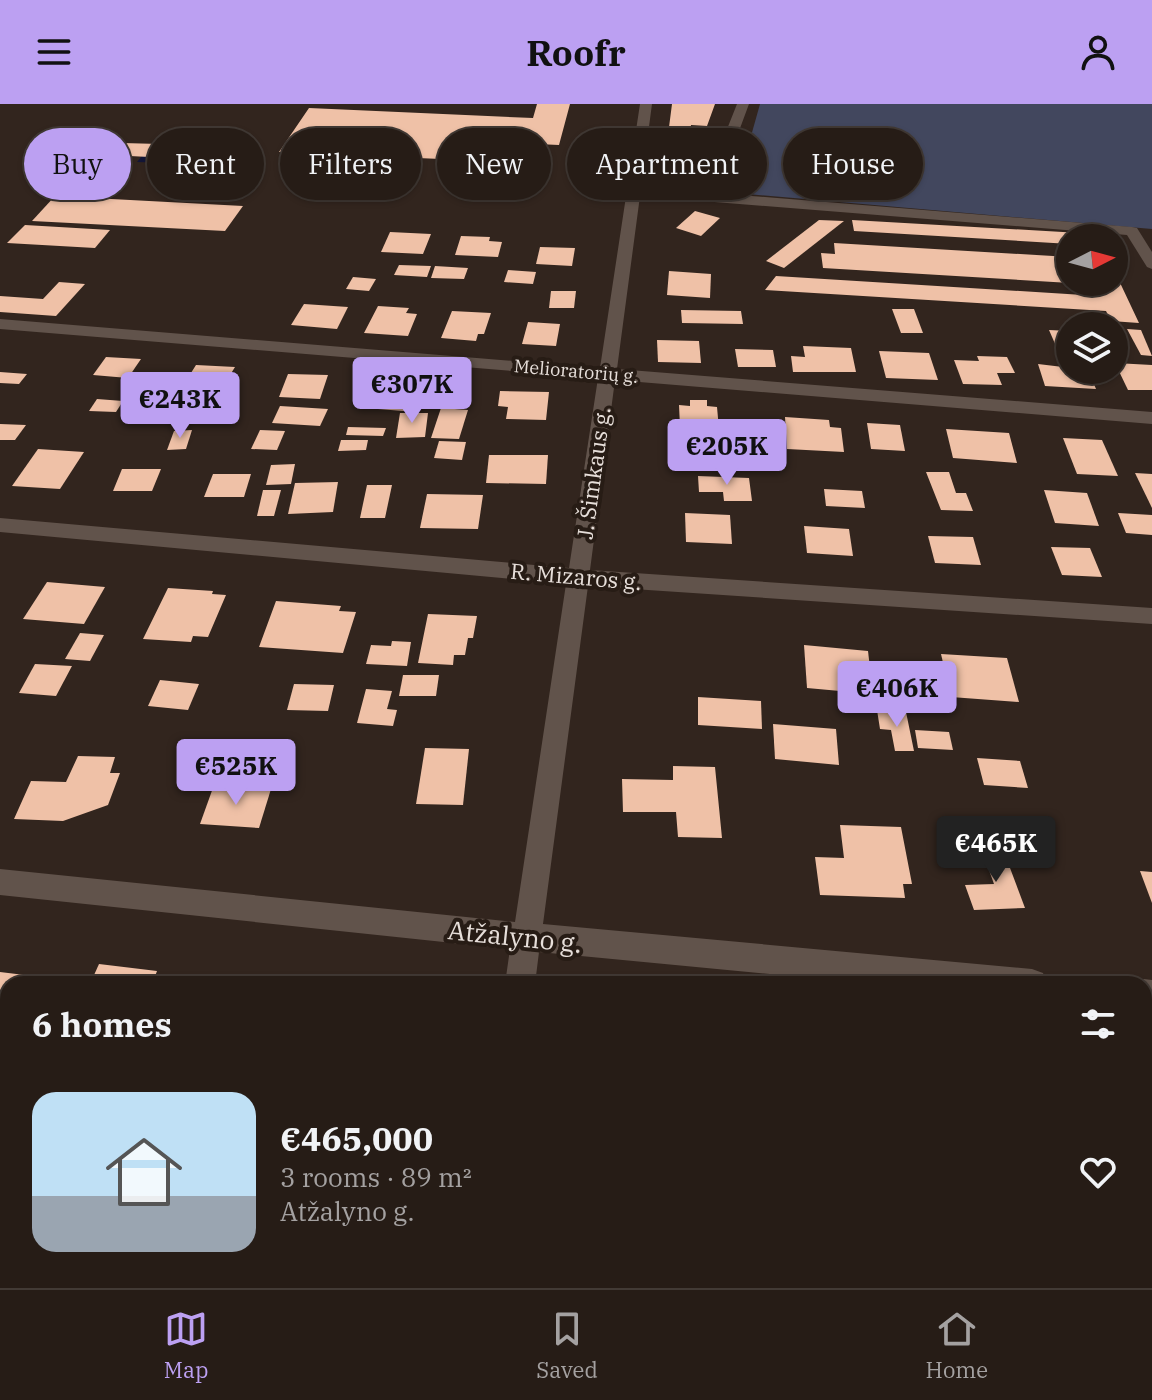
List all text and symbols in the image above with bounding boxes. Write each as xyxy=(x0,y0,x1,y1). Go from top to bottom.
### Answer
text: Roofr xyxy=(526,29,626,76)
icon: menu xyxy=(32,30,76,74)
icon: person xyxy=(1076,30,1120,74)
chip: Buy xyxy=(24,128,131,200)
chip: Rent xyxy=(147,128,264,200)
chip: Filters xyxy=(280,128,421,200)
chip: New xyxy=(437,128,551,200)
chip: Apartment xyxy=(567,128,767,200)
chip: House xyxy=(783,128,923,200)
north arrow xyxy=(1056,224,1128,296)
map controls xyxy=(1056,224,1128,384)
button: layers xyxy=(1056,312,1128,384)
street label: Melioratorių g. xyxy=(513,354,639,388)
pin: €307K xyxy=(356,357,468,425)
text: €307K xyxy=(371,366,453,400)
pin: €243K xyxy=(124,372,236,440)
text: €243K xyxy=(139,381,221,415)
street label: J. Šimkaus g. xyxy=(569,405,617,541)
pin: €205K xyxy=(671,419,783,487)
text: €205K xyxy=(686,428,768,462)
street label: R. Mizaros g. xyxy=(509,556,643,596)
pin: €406K xyxy=(841,661,953,729)
text: €406K xyxy=(856,670,938,704)
pin: €525K xyxy=(180,739,292,807)
text: €525K xyxy=(195,748,277,782)
pin: €465K xyxy=(940,816,1052,884)
text: €465K xyxy=(955,825,1037,859)
street label: Atžalyno g. xyxy=(446,912,584,960)
text: 6 homes xyxy=(32,1002,172,1046)
icon: filters xyxy=(1076,1002,1120,1046)
text: €465,000 xyxy=(280,1116,433,1160)
icon: home xyxy=(96,1124,192,1220)
icon: heart xyxy=(1076,1150,1120,1194)
text: 3 rooms · 89 m² xyxy=(280,1160,472,1194)
text: Atžalyno g. xyxy=(280,1194,415,1228)
tab: Map xyxy=(164,1307,209,1384)
tab: Saved xyxy=(536,1307,598,1384)
tab: Home xyxy=(926,1307,988,1384)

